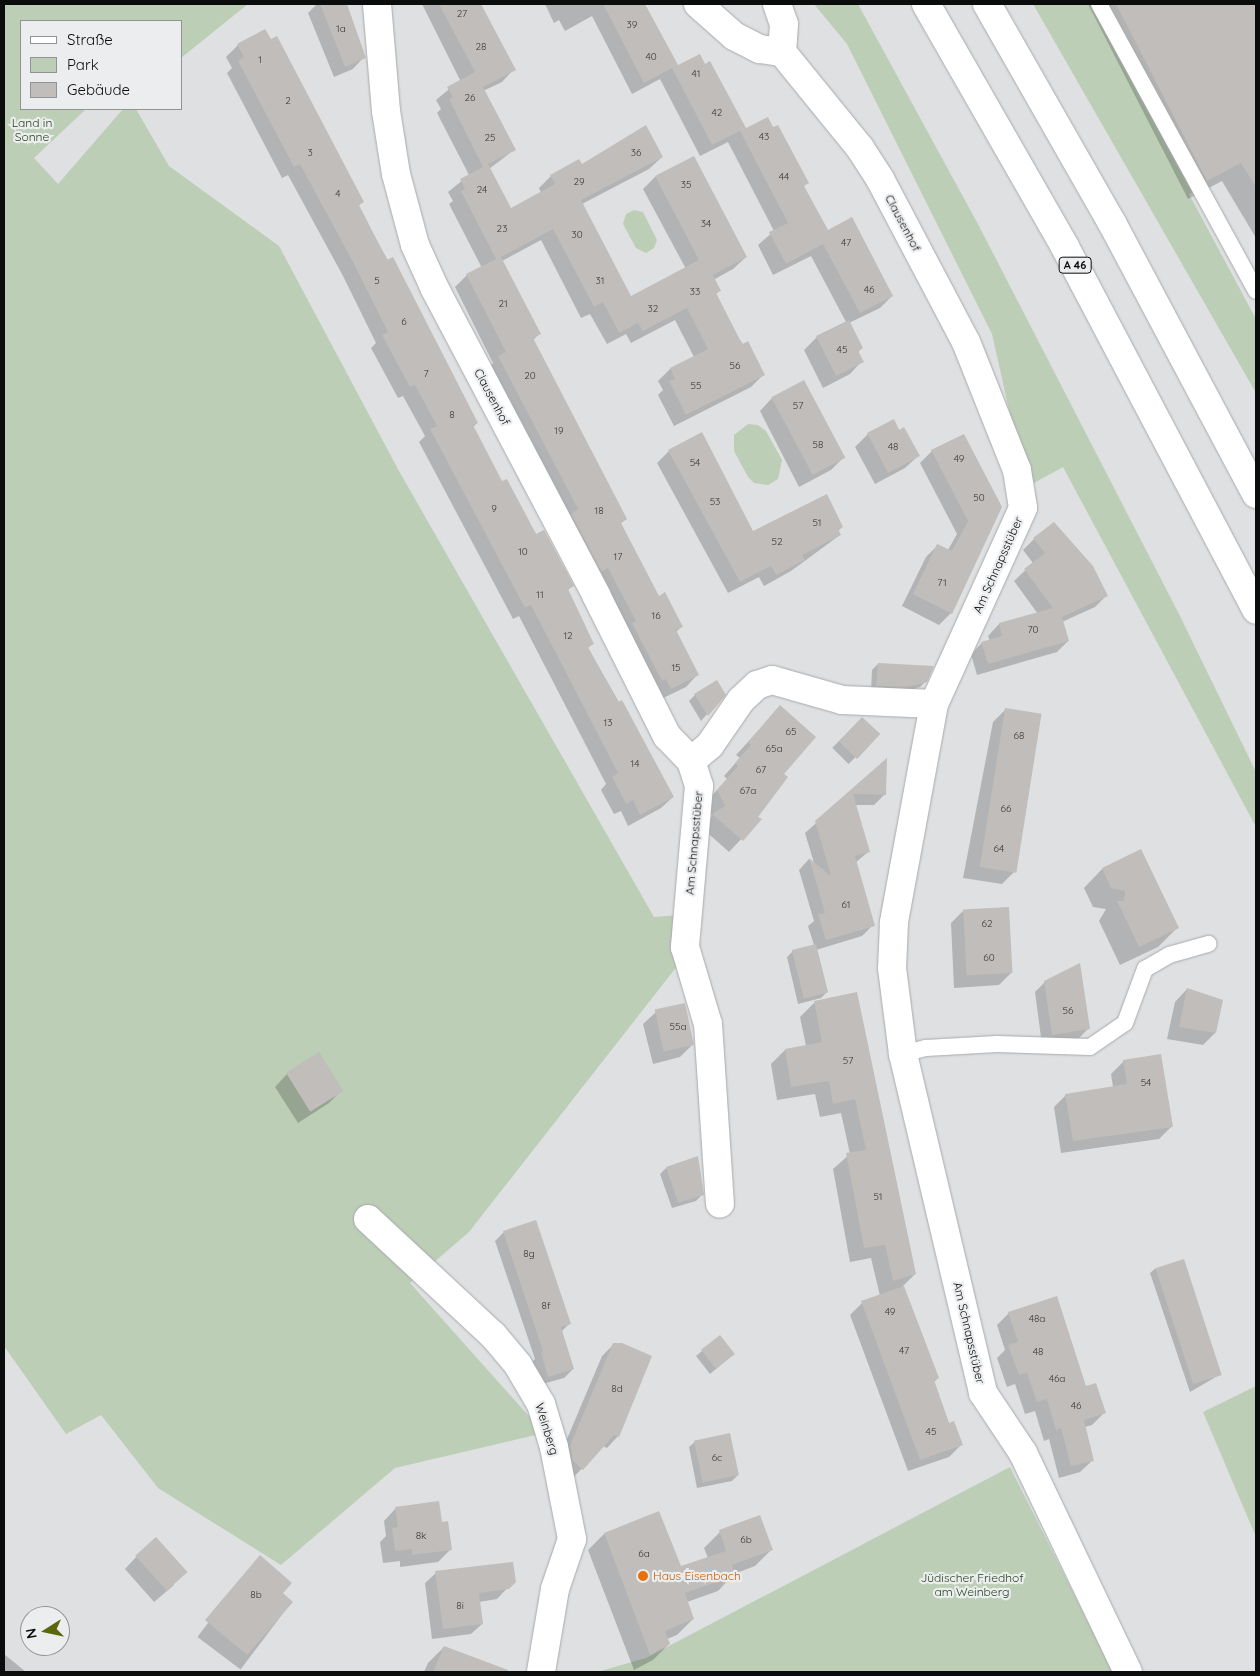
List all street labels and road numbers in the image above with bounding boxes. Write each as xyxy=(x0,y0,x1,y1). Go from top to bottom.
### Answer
street label: Clausenhof xyxy=(882,192,924,254)
road number: A 46 xyxy=(1058,256,1092,274)
street label: Clausenhof xyxy=(471,366,513,428)
street label: Am Schnapsstüber xyxy=(970,515,1026,615)
street label: Am Schnapsstüber xyxy=(682,791,706,895)
street label: Am Schnapsstüber xyxy=(950,1281,988,1385)
street label: Weinberg xyxy=(532,1401,562,1457)

